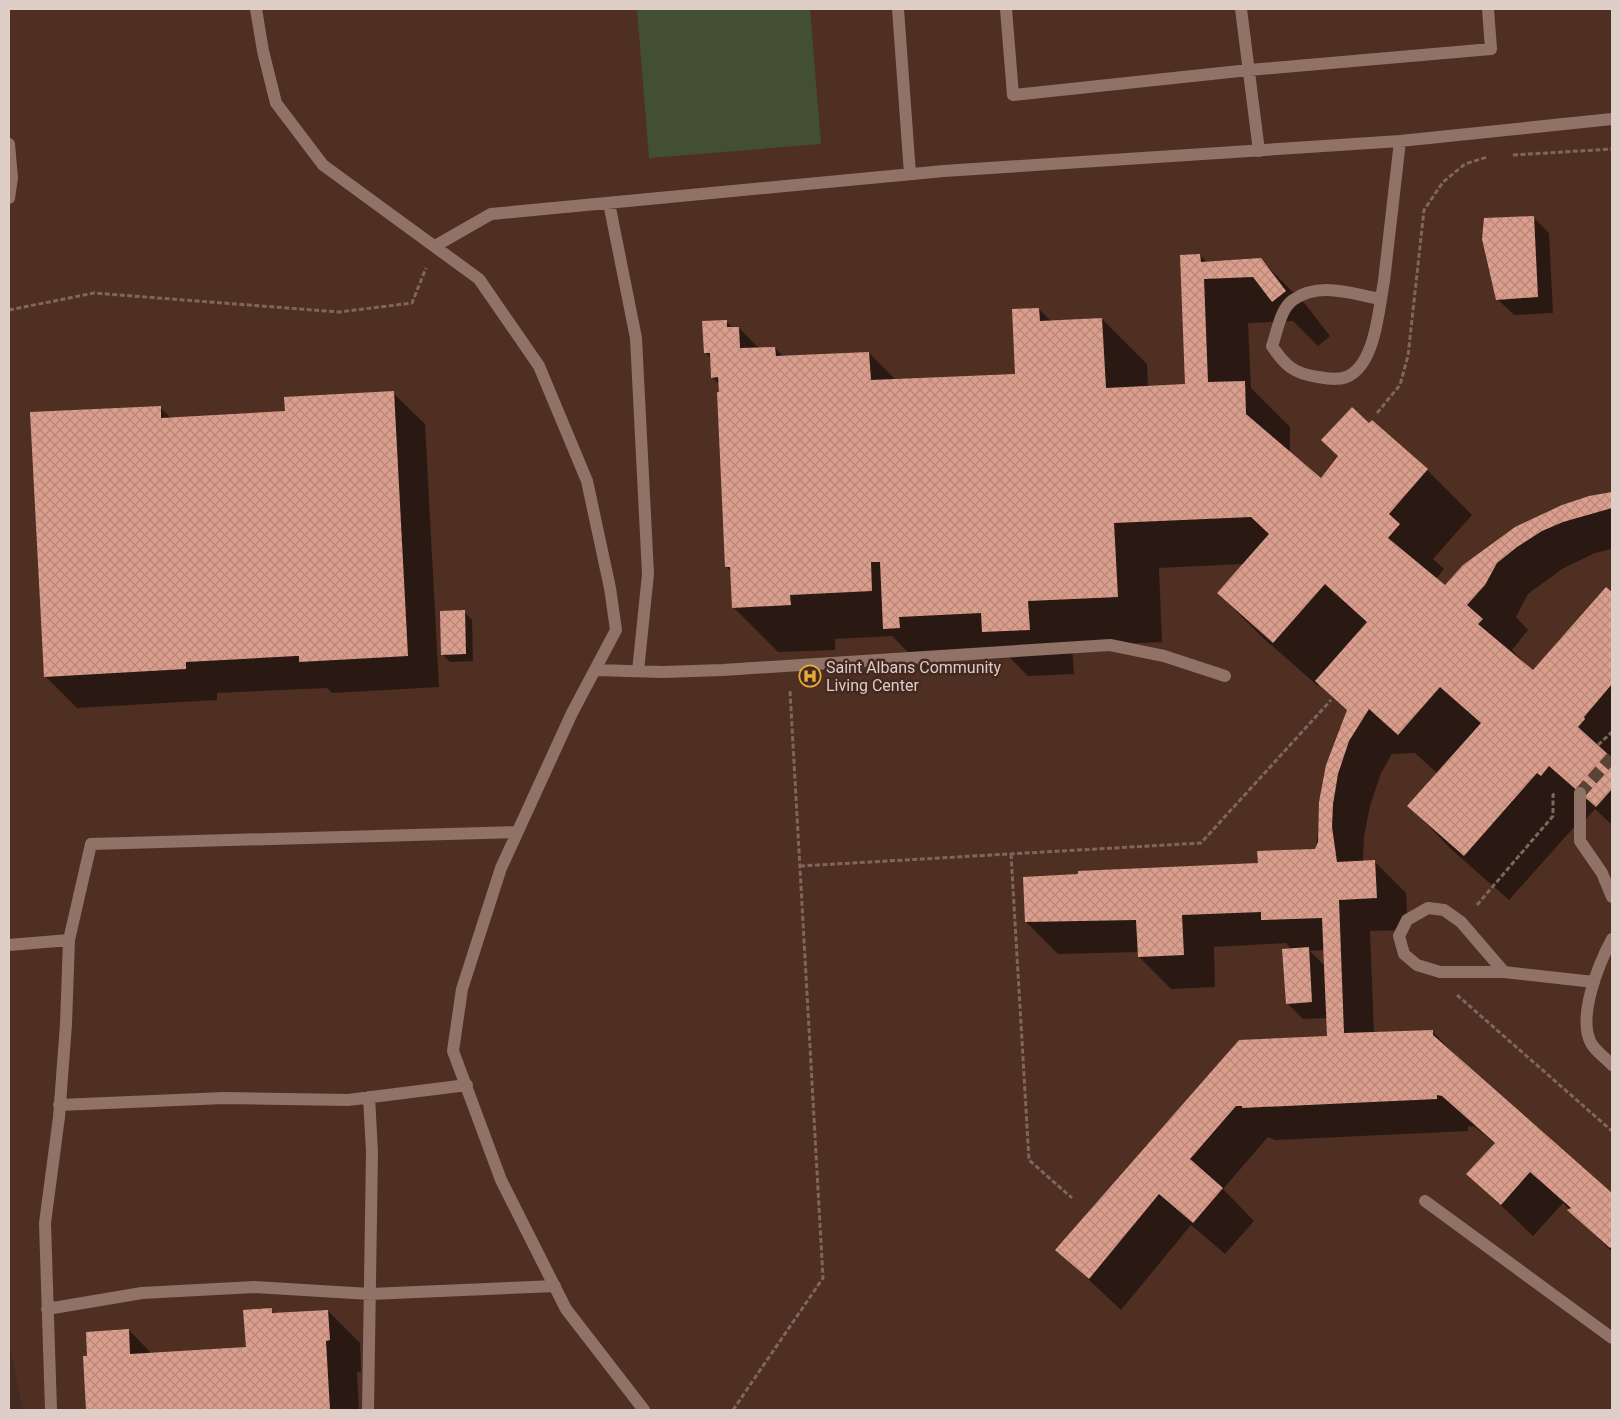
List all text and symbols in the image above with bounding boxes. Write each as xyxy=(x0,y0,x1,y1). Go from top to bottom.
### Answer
place label: Saint Albans Community Living Center xyxy=(826,658,1002,695)
hospital icon: Saint Albans Community Living Center xyxy=(798,664,822,688)

